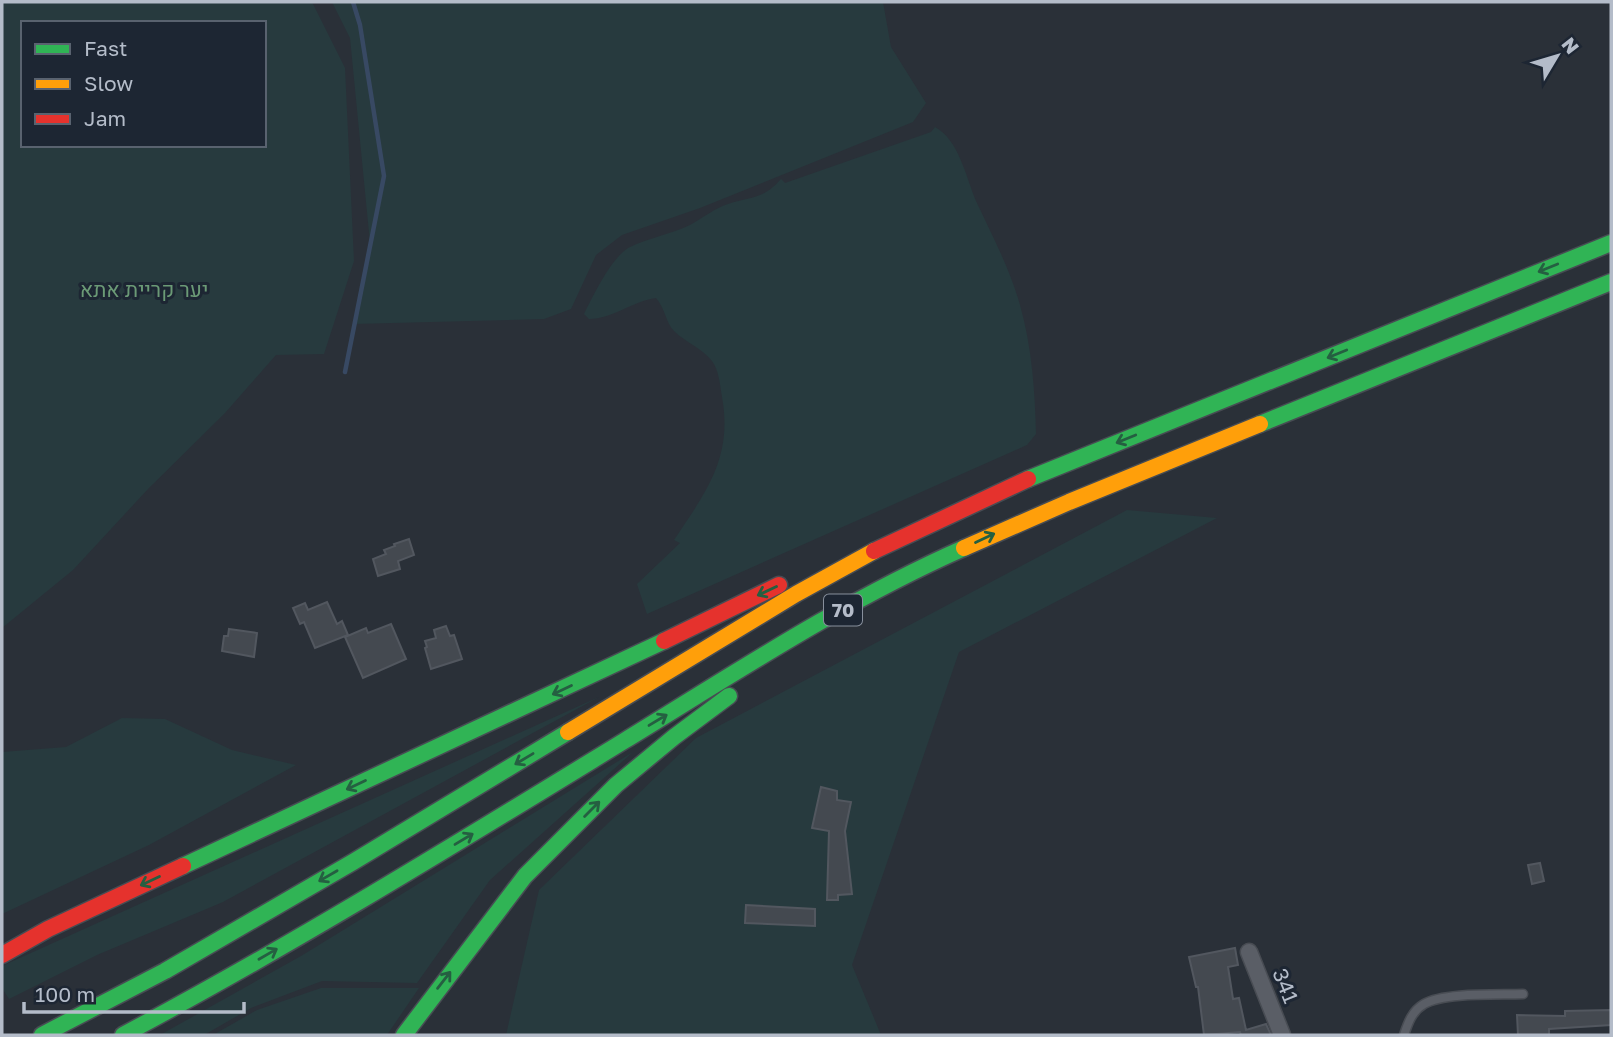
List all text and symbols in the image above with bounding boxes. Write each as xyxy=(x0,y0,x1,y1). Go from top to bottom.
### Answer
legend xyxy=(21,21,266,147)
north arrow xyxy=(1522,21,1592,91)
text: N xyxy=(1557,32,1584,58)
text: Fast xyxy=(84,35,127,61)
text: Slow xyxy=(84,70,133,96)
text: Jam xyxy=(84,105,126,131)
one-way arrow xyxy=(1538,263,1559,276)
park label: יער קריית אתא xyxy=(80,276,208,302)
one-way arrow xyxy=(1327,348,1348,361)
one-way arrow xyxy=(1116,433,1138,446)
one-way arrow xyxy=(974,531,995,544)
one-way arrow xyxy=(757,584,778,598)
road number: 70 xyxy=(824,594,862,625)
one-way arrow xyxy=(552,683,573,697)
one-way arrow xyxy=(648,713,668,727)
one-way arrow xyxy=(514,753,534,767)
one-way arrow xyxy=(346,779,367,793)
one-way arrow xyxy=(584,800,601,817)
one-way arrow xyxy=(454,832,474,846)
one-way arrow xyxy=(319,869,339,883)
one-way arrow xyxy=(140,875,161,889)
one-way arrow xyxy=(257,947,277,961)
street label: 341 xyxy=(1267,964,1305,1007)
scale bar xyxy=(24,970,245,1014)
one-way arrow xyxy=(437,972,452,990)
text: 100 m xyxy=(35,981,95,1007)

